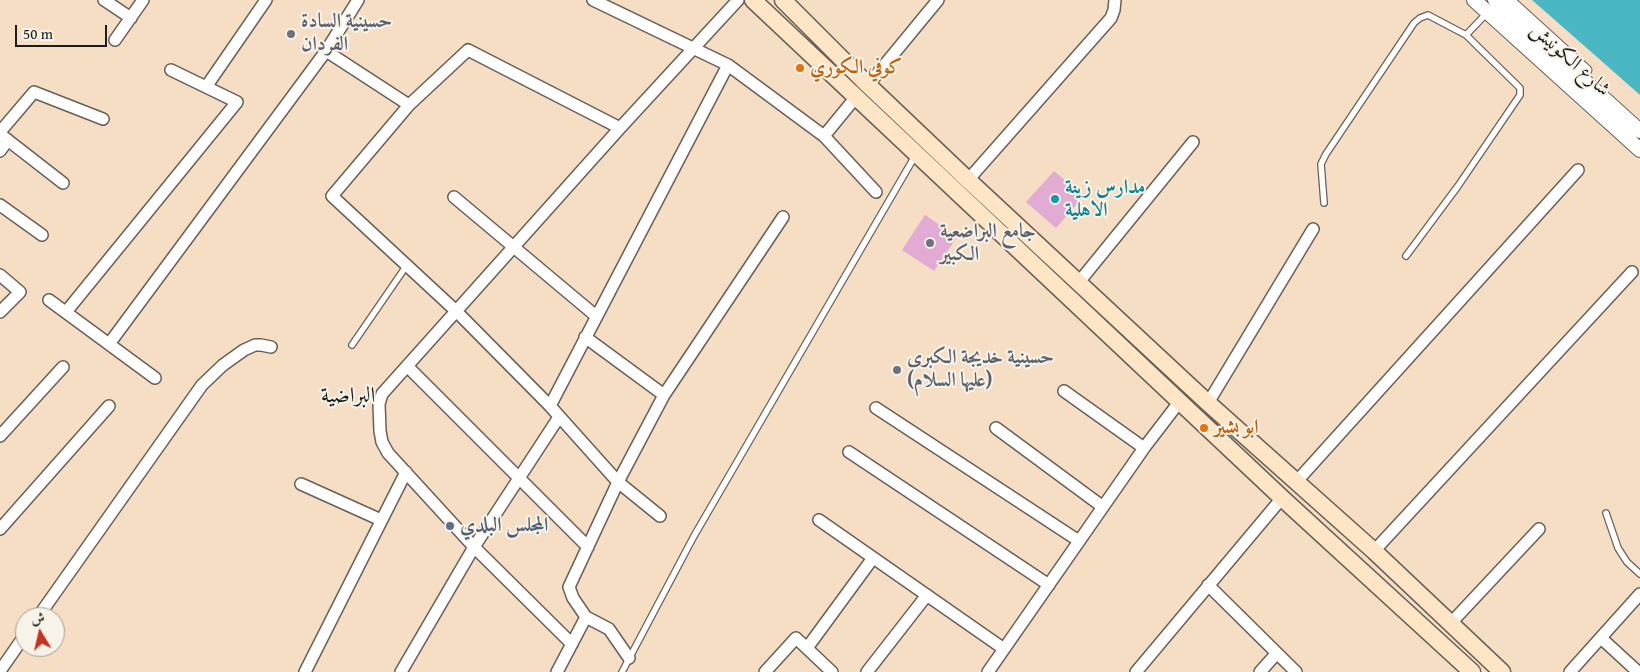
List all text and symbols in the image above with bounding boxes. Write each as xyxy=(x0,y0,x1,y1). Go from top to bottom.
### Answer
place label: حسينية السادة الفردان xyxy=(301,10,392,57)
scale bar xyxy=(18,15,110,47)
street label: شارع الكونيش xyxy=(1525,18,1615,102)
text: 50 m xyxy=(23,23,53,44)
marker: حسينية السادة الفردان xyxy=(285,28,297,40)
place label: كوفي الكوري xyxy=(810,56,902,80)
marker: كوفي الكوري xyxy=(794,62,806,74)
place label: مدارس زينة الاهلية xyxy=(1065,176,1145,223)
marker: مدارس زينة الاهلية xyxy=(1049,193,1061,205)
place label: جامع البراضعية الكبير xyxy=(940,220,1036,267)
marker: جامع البراضعية الكبير xyxy=(924,237,936,249)
place label: حسينية خديجة الكبرى (عليها السلام) xyxy=(907,346,1054,393)
marker: حسينية خديجة الكبرى (عليها السلام) xyxy=(891,364,903,376)
district label: البراضية xyxy=(321,383,375,409)
place label: ابو بشير xyxy=(1214,416,1259,440)
marker: ابو بشير xyxy=(1198,422,1210,434)
place label: المجلس البلدي xyxy=(460,514,548,538)
marker: المجلس البلدي xyxy=(444,520,456,532)
north arrow xyxy=(15,607,65,657)
text: ش xyxy=(29,607,46,629)

